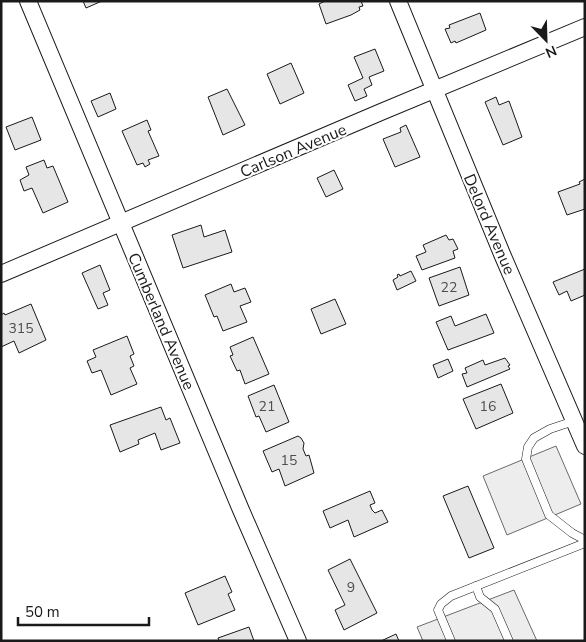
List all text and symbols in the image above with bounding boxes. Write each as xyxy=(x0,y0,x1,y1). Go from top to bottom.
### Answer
north arrow xyxy=(521,15,571,65)
text: N xyxy=(542,41,559,62)
street label: Carlson Avenue xyxy=(237,119,350,183)
street label: Delord Avenue xyxy=(458,171,520,278)
street label: Cumberland Avenue xyxy=(122,249,200,393)
house number: 22 xyxy=(441,278,457,297)
house number: 315 xyxy=(8,319,34,338)
house number: 21 xyxy=(259,397,275,416)
house number: 16 xyxy=(480,397,496,416)
house number: 15 xyxy=(281,451,297,470)
house number: 9 xyxy=(347,578,355,597)
scale bar xyxy=(18,594,149,626)
text: 50 m xyxy=(25,602,60,622)

